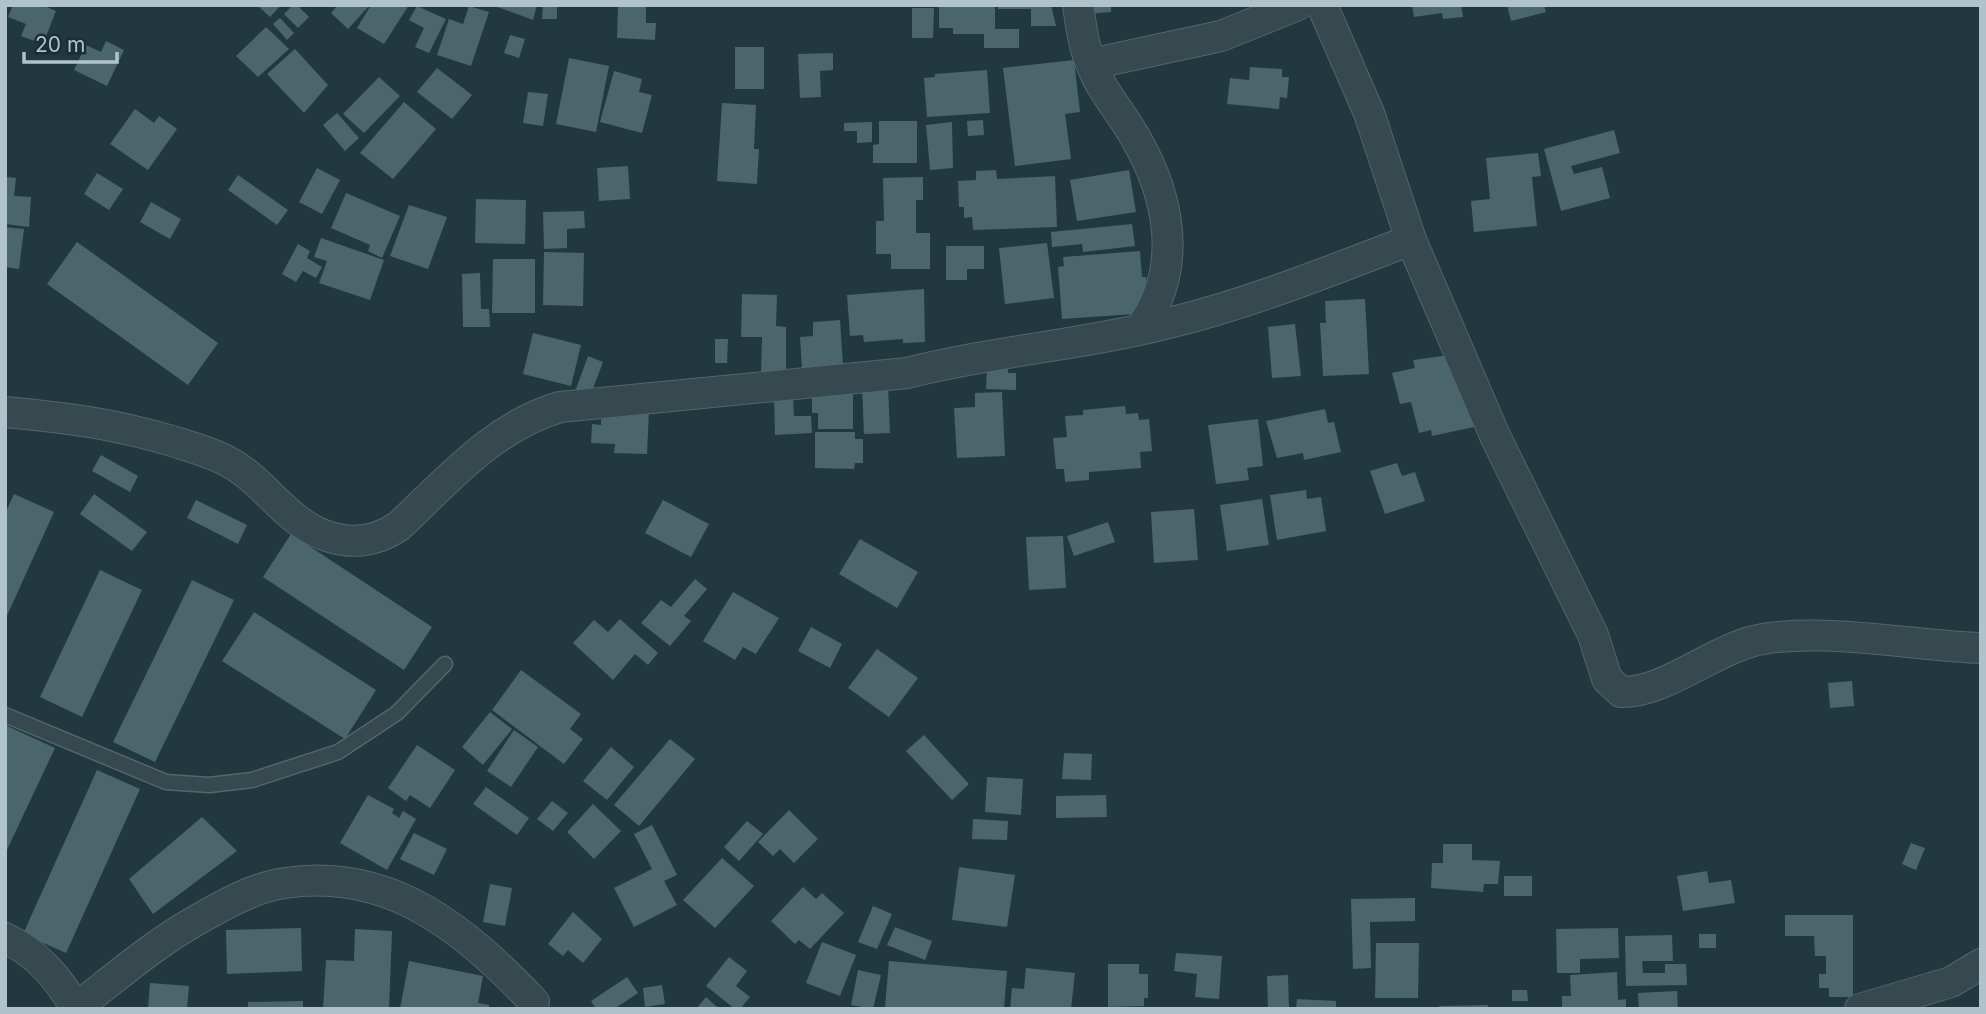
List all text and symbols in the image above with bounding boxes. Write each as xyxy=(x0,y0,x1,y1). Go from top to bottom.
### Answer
scale bar xyxy=(24,21,117,65)
text: 20 m xyxy=(35,32,85,57)

